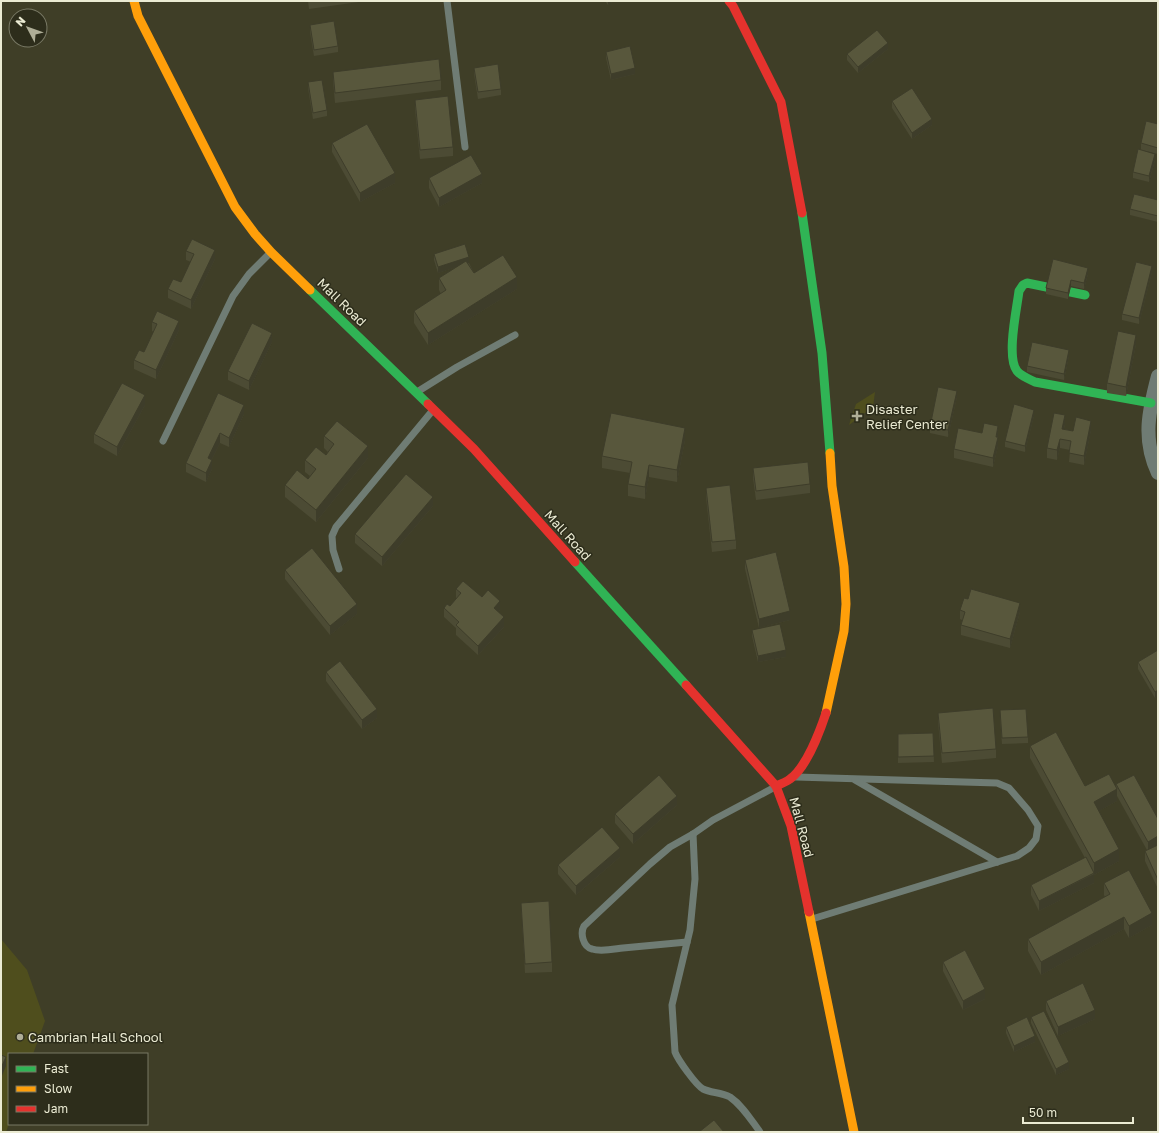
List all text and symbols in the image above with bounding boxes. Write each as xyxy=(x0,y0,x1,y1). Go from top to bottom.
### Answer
north arrow xyxy=(8,8,48,48)
text: N xyxy=(12,14,28,29)
street label: Mall Road xyxy=(314,275,370,329)
place label: Disaster Relief Center xyxy=(866,401,947,432)
marker: Disaster Relief Center xyxy=(851,410,863,422)
street label: Mall Road xyxy=(541,507,595,563)
street label: Mall Road xyxy=(786,795,818,859)
place label: Cambrian Hall School xyxy=(28,1029,163,1045)
marker: Cambrian Hall School xyxy=(15,1032,25,1042)
legend xyxy=(8,1053,148,1125)
text: Fast xyxy=(44,1061,69,1076)
text: Slow xyxy=(44,1081,72,1096)
scale bar xyxy=(1023,1099,1133,1125)
text: Jam xyxy=(44,1101,68,1116)
text: 50 m xyxy=(1029,1105,1057,1120)

